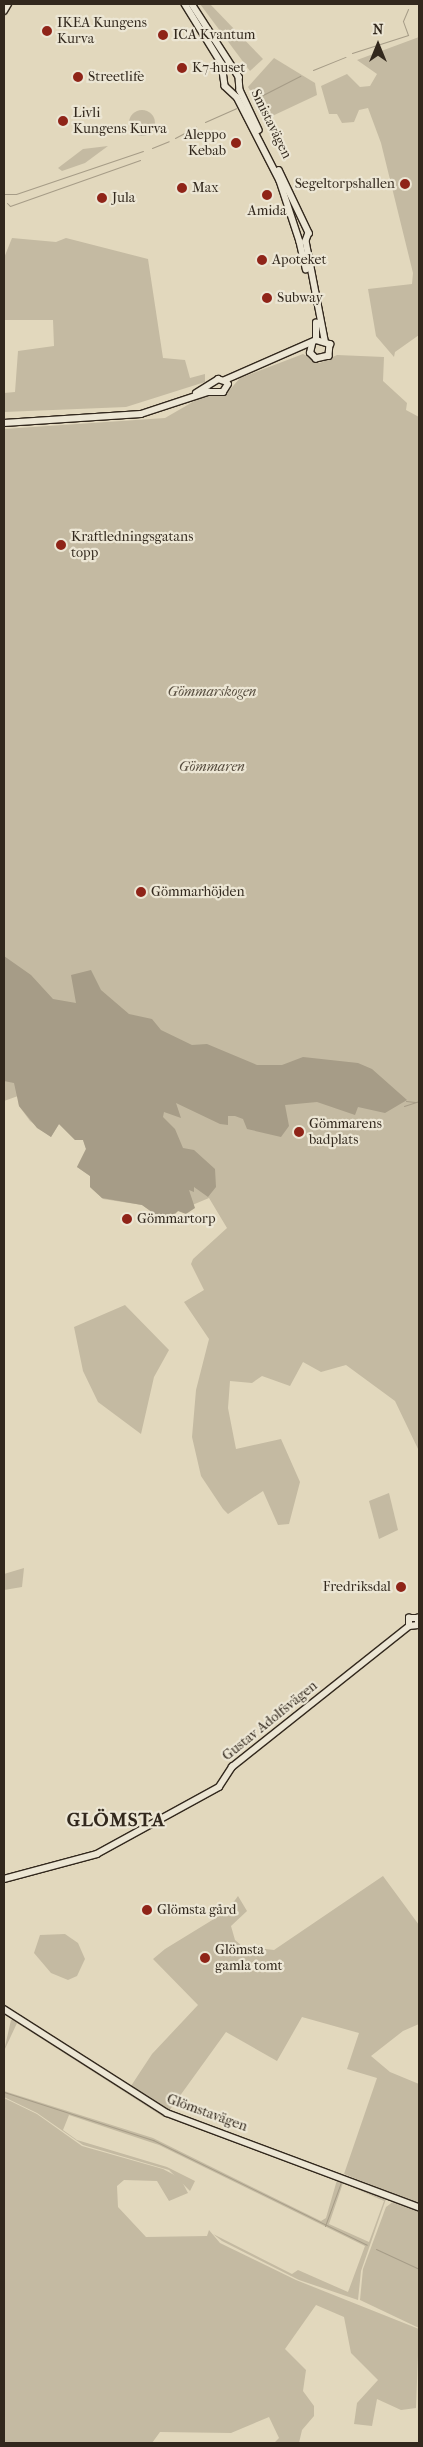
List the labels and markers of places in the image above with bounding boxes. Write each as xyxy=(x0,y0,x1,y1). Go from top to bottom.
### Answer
place label: IKEA Kungens Kurva xyxy=(57,15,147,48)
marker: IKEA Kungens Kurva xyxy=(41,25,53,37)
place label: ICA Kvantum xyxy=(173,27,255,43)
marker: ICA Kvantum xyxy=(157,29,169,41)
place label: K7-huset xyxy=(192,60,245,76)
marker: K7-huset xyxy=(176,62,188,74)
place label: Streetlife xyxy=(88,69,144,85)
marker: Streetlife xyxy=(72,71,84,83)
place label: Livli Kungens Kurva xyxy=(73,105,167,138)
marker: Livli Kungens Kurva xyxy=(57,115,69,127)
place label: Aleppo Kebab xyxy=(184,127,226,160)
marker: Aleppo Kebab xyxy=(230,137,242,149)
place label: Segeltorpshallen xyxy=(295,176,395,192)
marker: Segeltorpshallen xyxy=(399,178,411,190)
place label: Max xyxy=(192,180,219,196)
marker: Max xyxy=(176,182,188,194)
marker: Amida xyxy=(261,189,273,201)
place label: Jula xyxy=(112,190,135,206)
marker: Jula xyxy=(96,192,108,204)
place label: Amida xyxy=(248,203,286,219)
place label: Apoteket xyxy=(272,252,327,268)
marker: Apoteket xyxy=(256,254,268,266)
place label: Subway xyxy=(277,290,323,306)
marker: Subway xyxy=(261,292,273,304)
place label: Kraftledningsgatans topp xyxy=(71,529,193,562)
marker: Kraftledningsgatans topp xyxy=(55,539,67,551)
place label: Gömmarhöjden xyxy=(151,884,245,900)
marker: Gömmarhöjden xyxy=(135,886,147,898)
place label: Gömmarens badplats xyxy=(309,1116,382,1148)
marker: Gömmarens badplats xyxy=(293,1126,305,1138)
place label: Gömmartorp xyxy=(137,1211,216,1227)
marker: Gömmartorp xyxy=(121,1213,133,1225)
place label: Fredriksdal xyxy=(323,1579,391,1595)
marker: Fredriksdal xyxy=(395,1581,407,1593)
place label: Glömsta gård xyxy=(157,1902,236,1918)
marker: Glömsta gård xyxy=(141,1904,153,1916)
place label: Glömsta gamla tomt xyxy=(215,1942,283,1974)
marker: Glömsta gamla tomt xyxy=(199,1952,211,1964)

